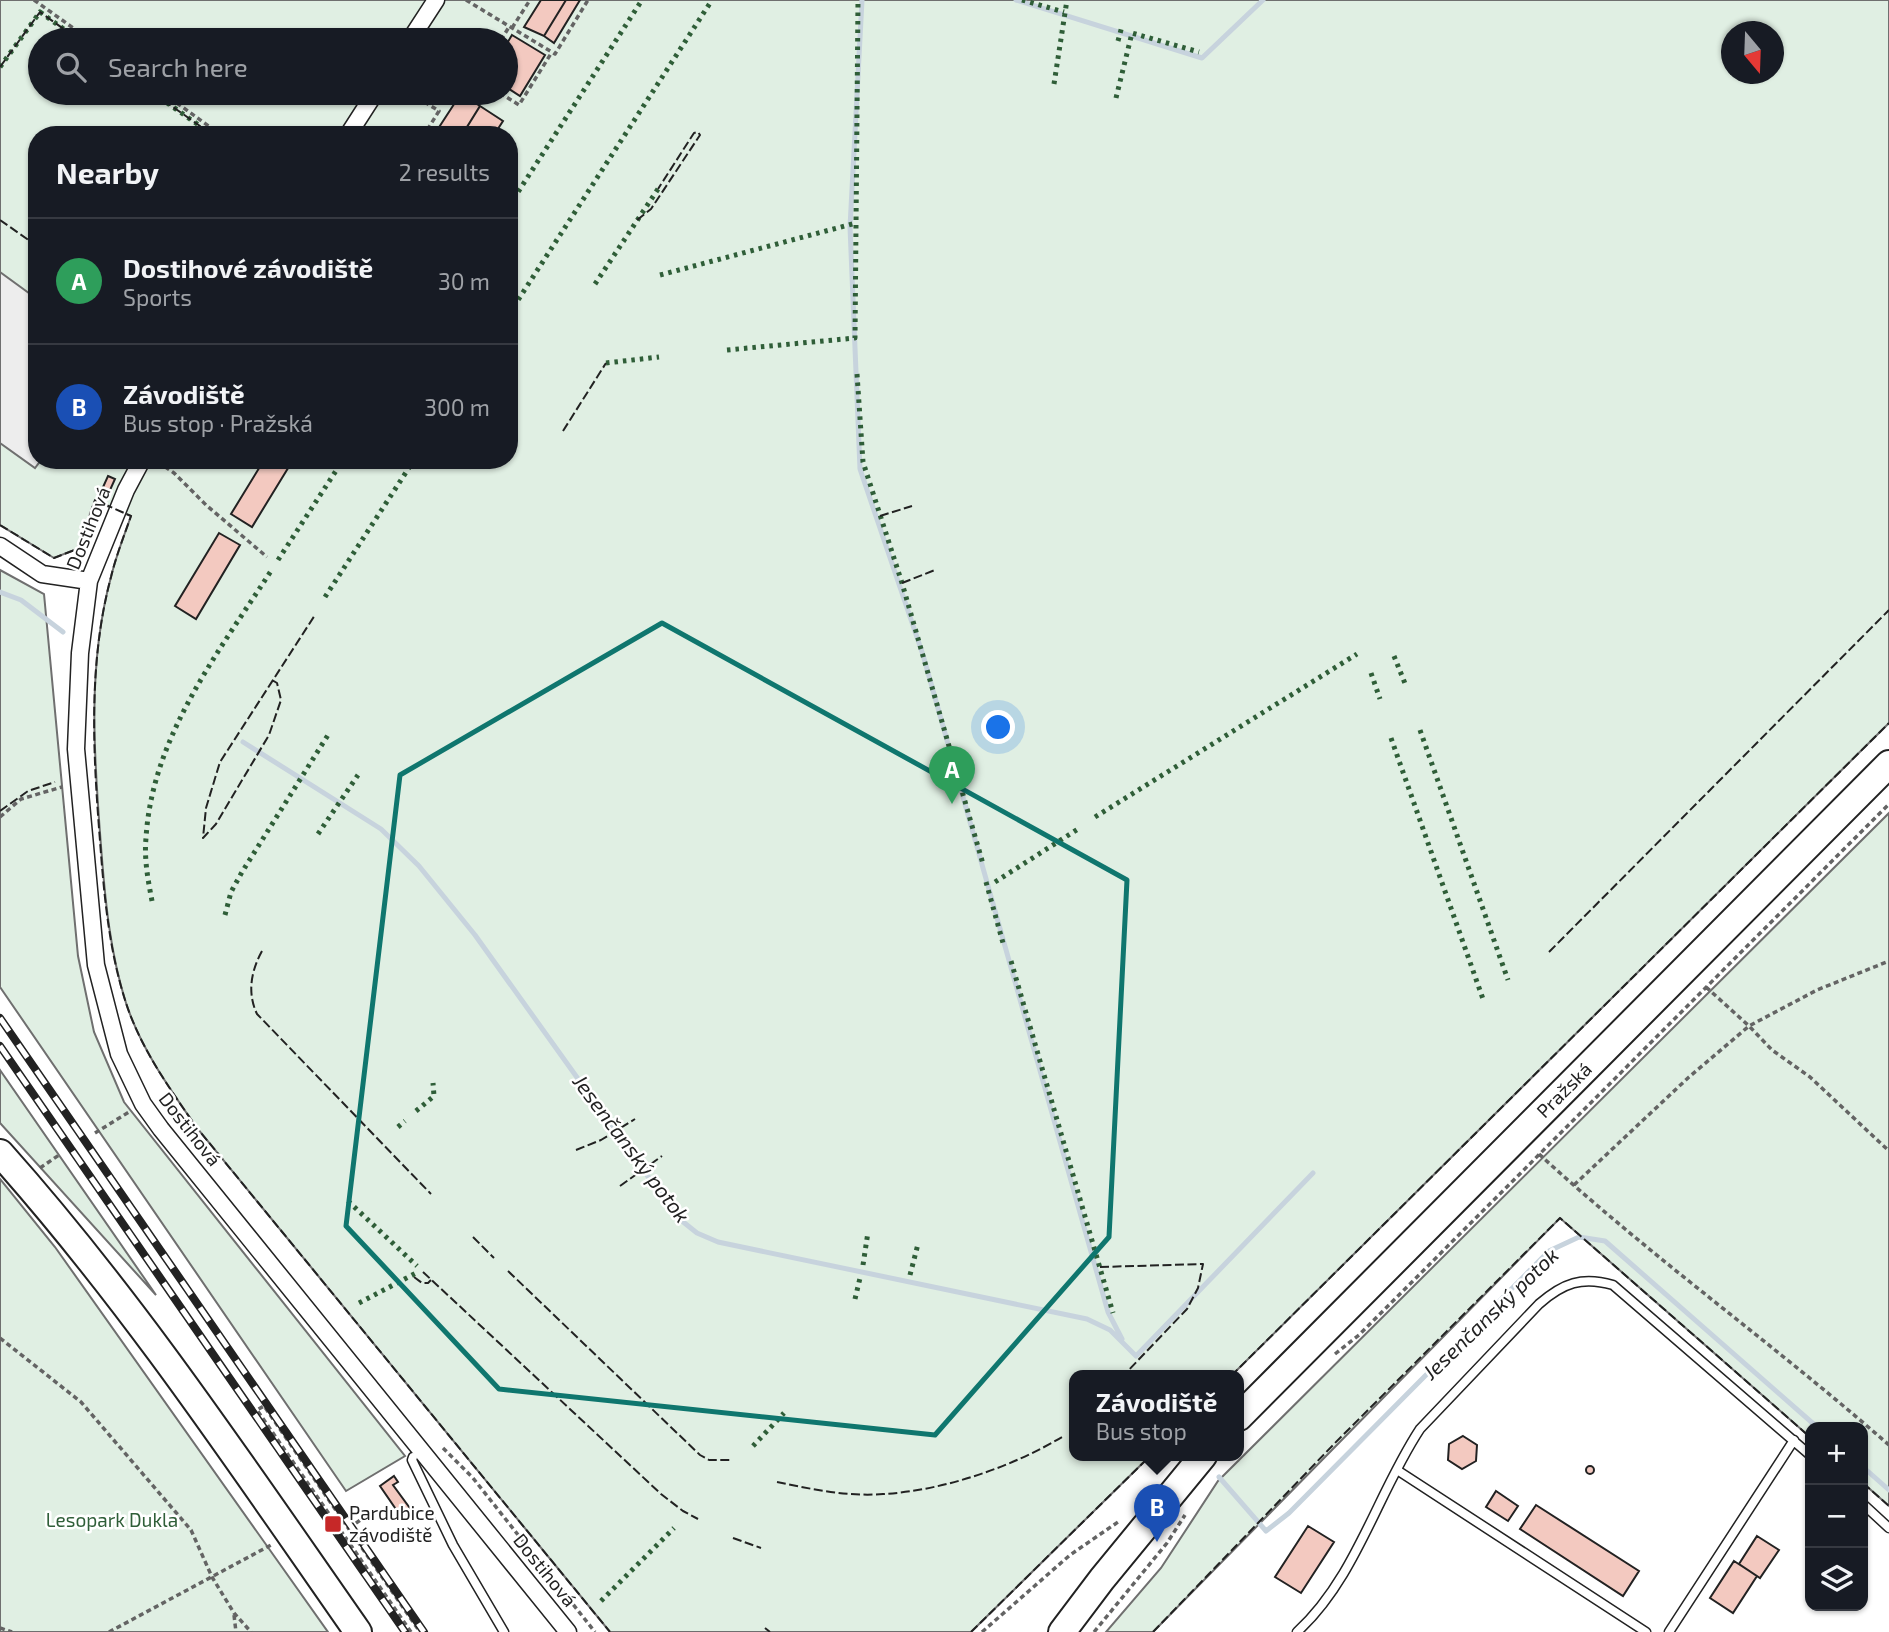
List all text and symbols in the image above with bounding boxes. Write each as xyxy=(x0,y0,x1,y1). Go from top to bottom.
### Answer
north arrow xyxy=(1721,21,1784,84)
search box xyxy=(28,28,518,105)
icon: search xyxy=(52,48,90,86)
text: Search here xyxy=(108,51,248,82)
text: Nearby xyxy=(56,154,159,190)
text: 2 results xyxy=(399,158,490,186)
text: Dostihové závodiště xyxy=(123,252,373,283)
text: A xyxy=(71,267,87,295)
text: 30 m xyxy=(438,267,490,295)
text: Sports xyxy=(123,283,192,311)
text: Závodiště xyxy=(123,378,245,409)
text: B xyxy=(72,393,86,421)
text: 300 m xyxy=(424,393,490,421)
text: Bus stop · Pražská xyxy=(123,409,313,437)
street label: Dostihová xyxy=(61,483,115,573)
your location xyxy=(981,710,1015,744)
pin: A xyxy=(929,746,975,804)
street label: Pražská xyxy=(1531,1057,1596,1122)
water label: Jesenčanský potok xyxy=(567,1068,696,1228)
street label: Dostihová xyxy=(155,1087,226,1170)
water label: Jesenčanský potok xyxy=(1416,1242,1564,1385)
popup xyxy=(1069,1370,1244,1461)
text: Závodiště xyxy=(1096,1386,1217,1417)
text: Bus stop xyxy=(1096,1417,1187,1445)
map controls xyxy=(1805,1422,1868,1611)
button: + xyxy=(1805,1422,1868,1485)
pin: B xyxy=(1134,1484,1180,1542)
button: − xyxy=(1805,1485,1868,1548)
place label: Pardubice závodiště xyxy=(349,1501,435,1546)
park label: Lesopark Dukla xyxy=(46,1508,178,1531)
marker: Pardubice závodiště xyxy=(323,1514,343,1534)
street label: Dostihová xyxy=(509,1529,582,1611)
button: layers xyxy=(1805,1548,1868,1611)

